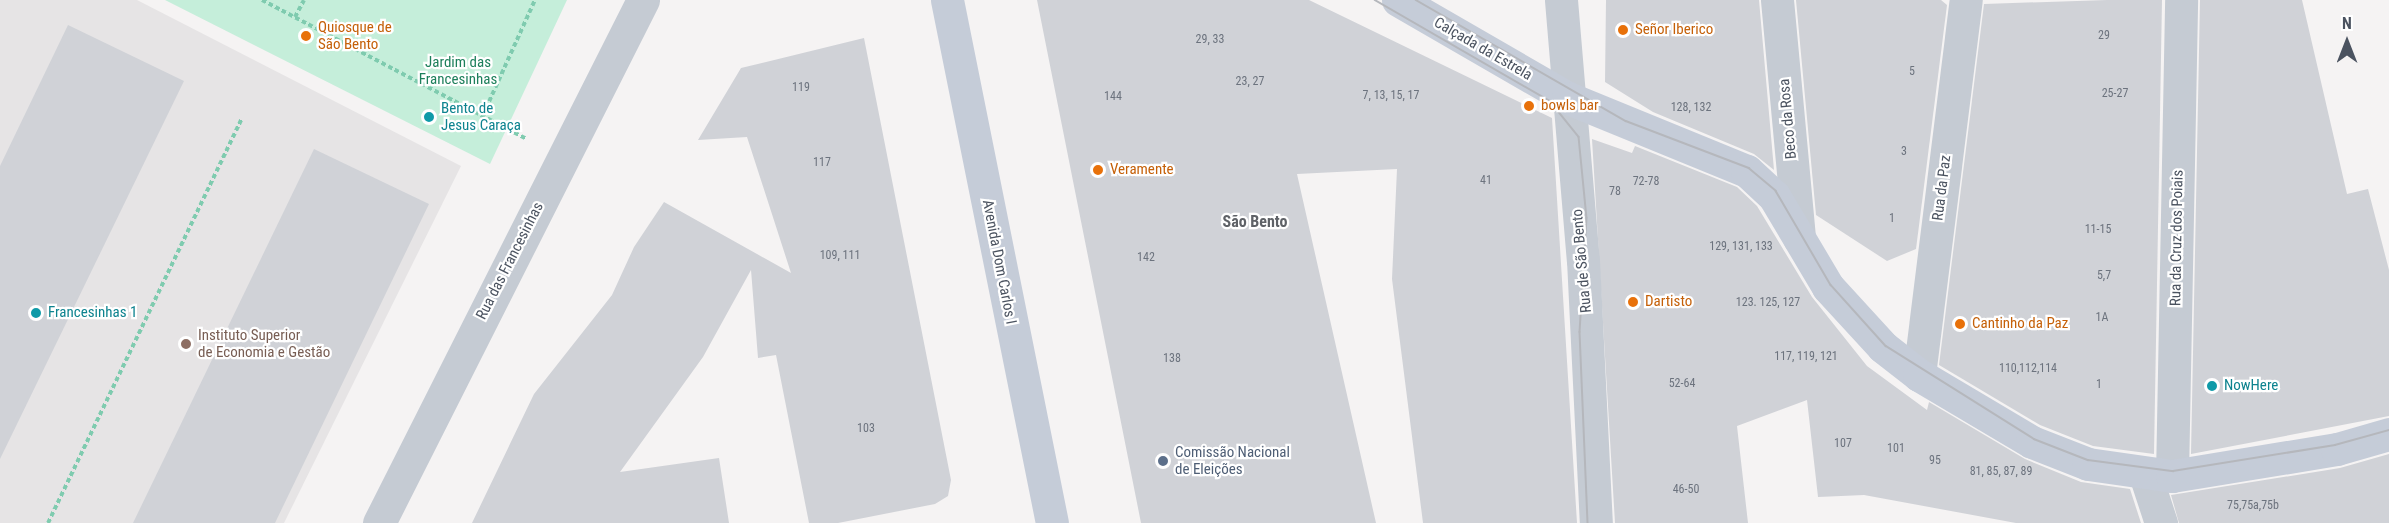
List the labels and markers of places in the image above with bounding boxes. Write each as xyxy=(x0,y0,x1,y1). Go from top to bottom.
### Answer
place label: Quiosque de São Bento xyxy=(318,18,392,53)
place label: Señor Iberico xyxy=(1635,21,1713,39)
marker: Señor Iberico xyxy=(1616,23,1630,37)
marker: Quiosque de São Bento xyxy=(299,29,313,43)
place label: bowls bar xyxy=(1541,97,1599,115)
place label: Bento de Jesus Caraça xyxy=(441,99,521,134)
marker: bowls bar xyxy=(1522,99,1536,113)
marker: Bento de Jesus Caraça xyxy=(422,110,436,124)
place label: Veramente xyxy=(1110,161,1174,179)
marker: Veramente xyxy=(1091,163,1105,177)
place label: Dartisto xyxy=(1645,293,1692,311)
marker: Dartisto xyxy=(1626,295,1640,309)
place label: Francesinhas 1 xyxy=(48,304,137,322)
marker: Francesinhas 1 xyxy=(29,306,43,320)
place label: Cantinho da Paz xyxy=(1972,315,2068,333)
marker: Cantinho da Paz xyxy=(1953,317,1967,331)
place label: Instituto Superior de Economia e Gestão xyxy=(198,326,330,361)
marker: Instituto Superior de Economia e Gestão xyxy=(179,337,193,351)
place label: NowHere xyxy=(2224,377,2278,395)
marker: NowHere xyxy=(2205,379,2219,393)
place label: Comissão Nacional de Eleições xyxy=(1175,443,1290,478)
marker: Comissão Nacional de Eleições xyxy=(1156,454,1170,468)

